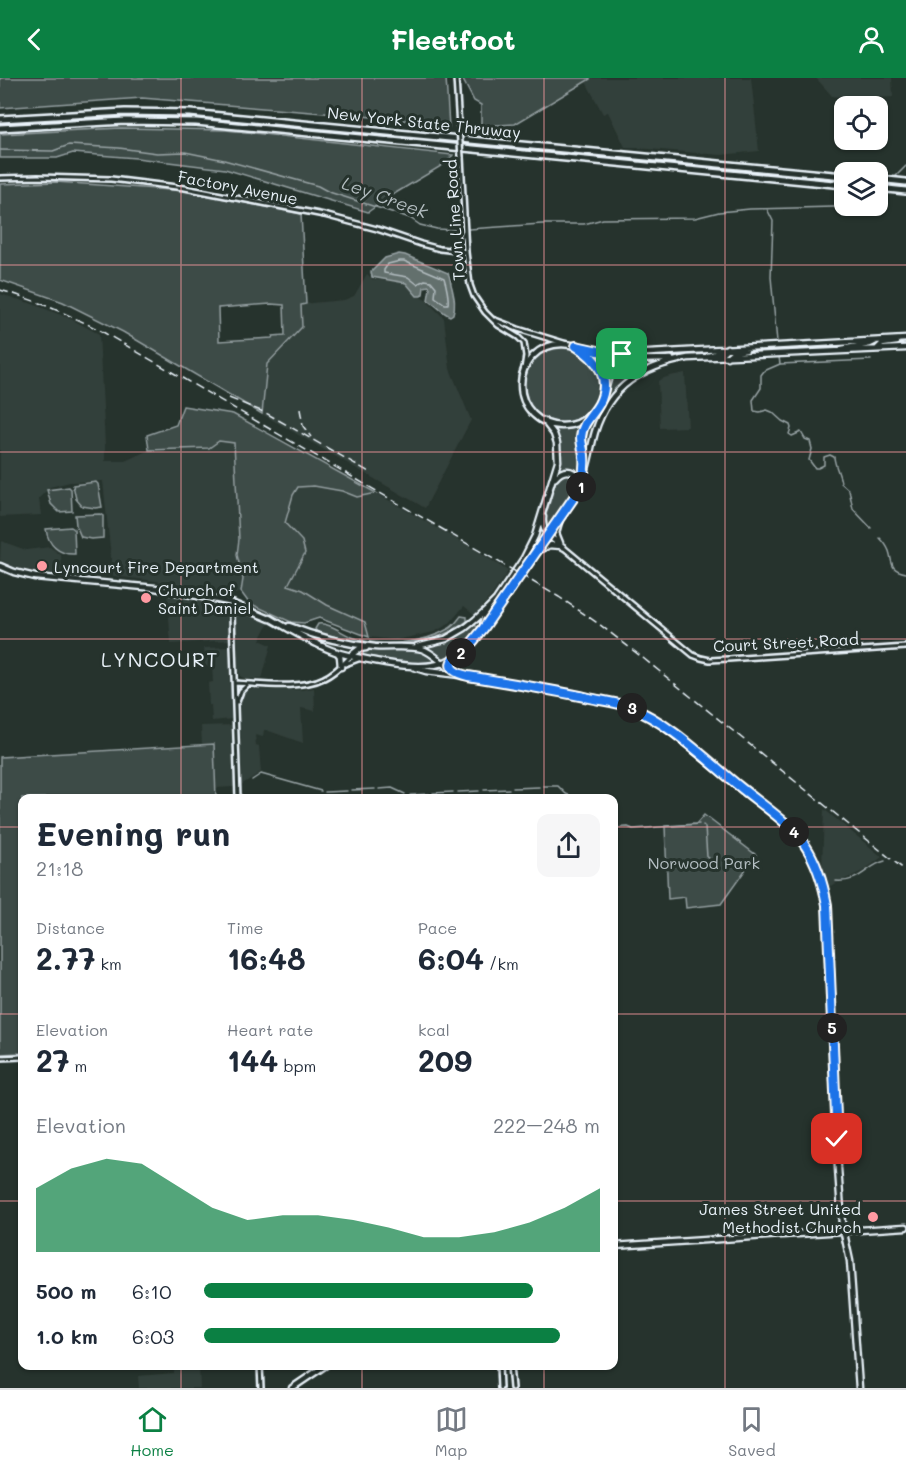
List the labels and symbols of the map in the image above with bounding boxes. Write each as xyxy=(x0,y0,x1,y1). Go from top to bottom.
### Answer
street label: New York State Thruway xyxy=(326,101,522,143)
street label: Town Line Road xyxy=(439,158,469,282)
street label: Factory Avenue xyxy=(176,165,300,209)
water label: Ley Creek xyxy=(339,170,432,224)
pin xyxy=(596,328,647,379)
pin: 1 xyxy=(566,472,596,502)
place label: Lyncourt Fire Department xyxy=(54,556,259,577)
marker: Lyncourt Fire Department xyxy=(35,559,49,573)
place label: Church of Saint Daniel xyxy=(158,579,252,618)
marker: Church of Saint Daniel xyxy=(139,591,153,605)
street label: Court Street Road xyxy=(713,628,859,656)
pin: 2 xyxy=(446,638,476,668)
district label: LYNCOURT xyxy=(101,646,219,672)
pin: 3 xyxy=(617,693,647,723)
pin: 4 xyxy=(779,817,809,847)
park label: Norwood Park xyxy=(648,852,760,873)
pin: 5 xyxy=(817,1013,847,1043)
pin xyxy=(811,1113,862,1164)
place label: James Street United Methodist Church xyxy=(699,1198,861,1237)
marker: James Street United Methodist Church xyxy=(866,1210,880,1224)

